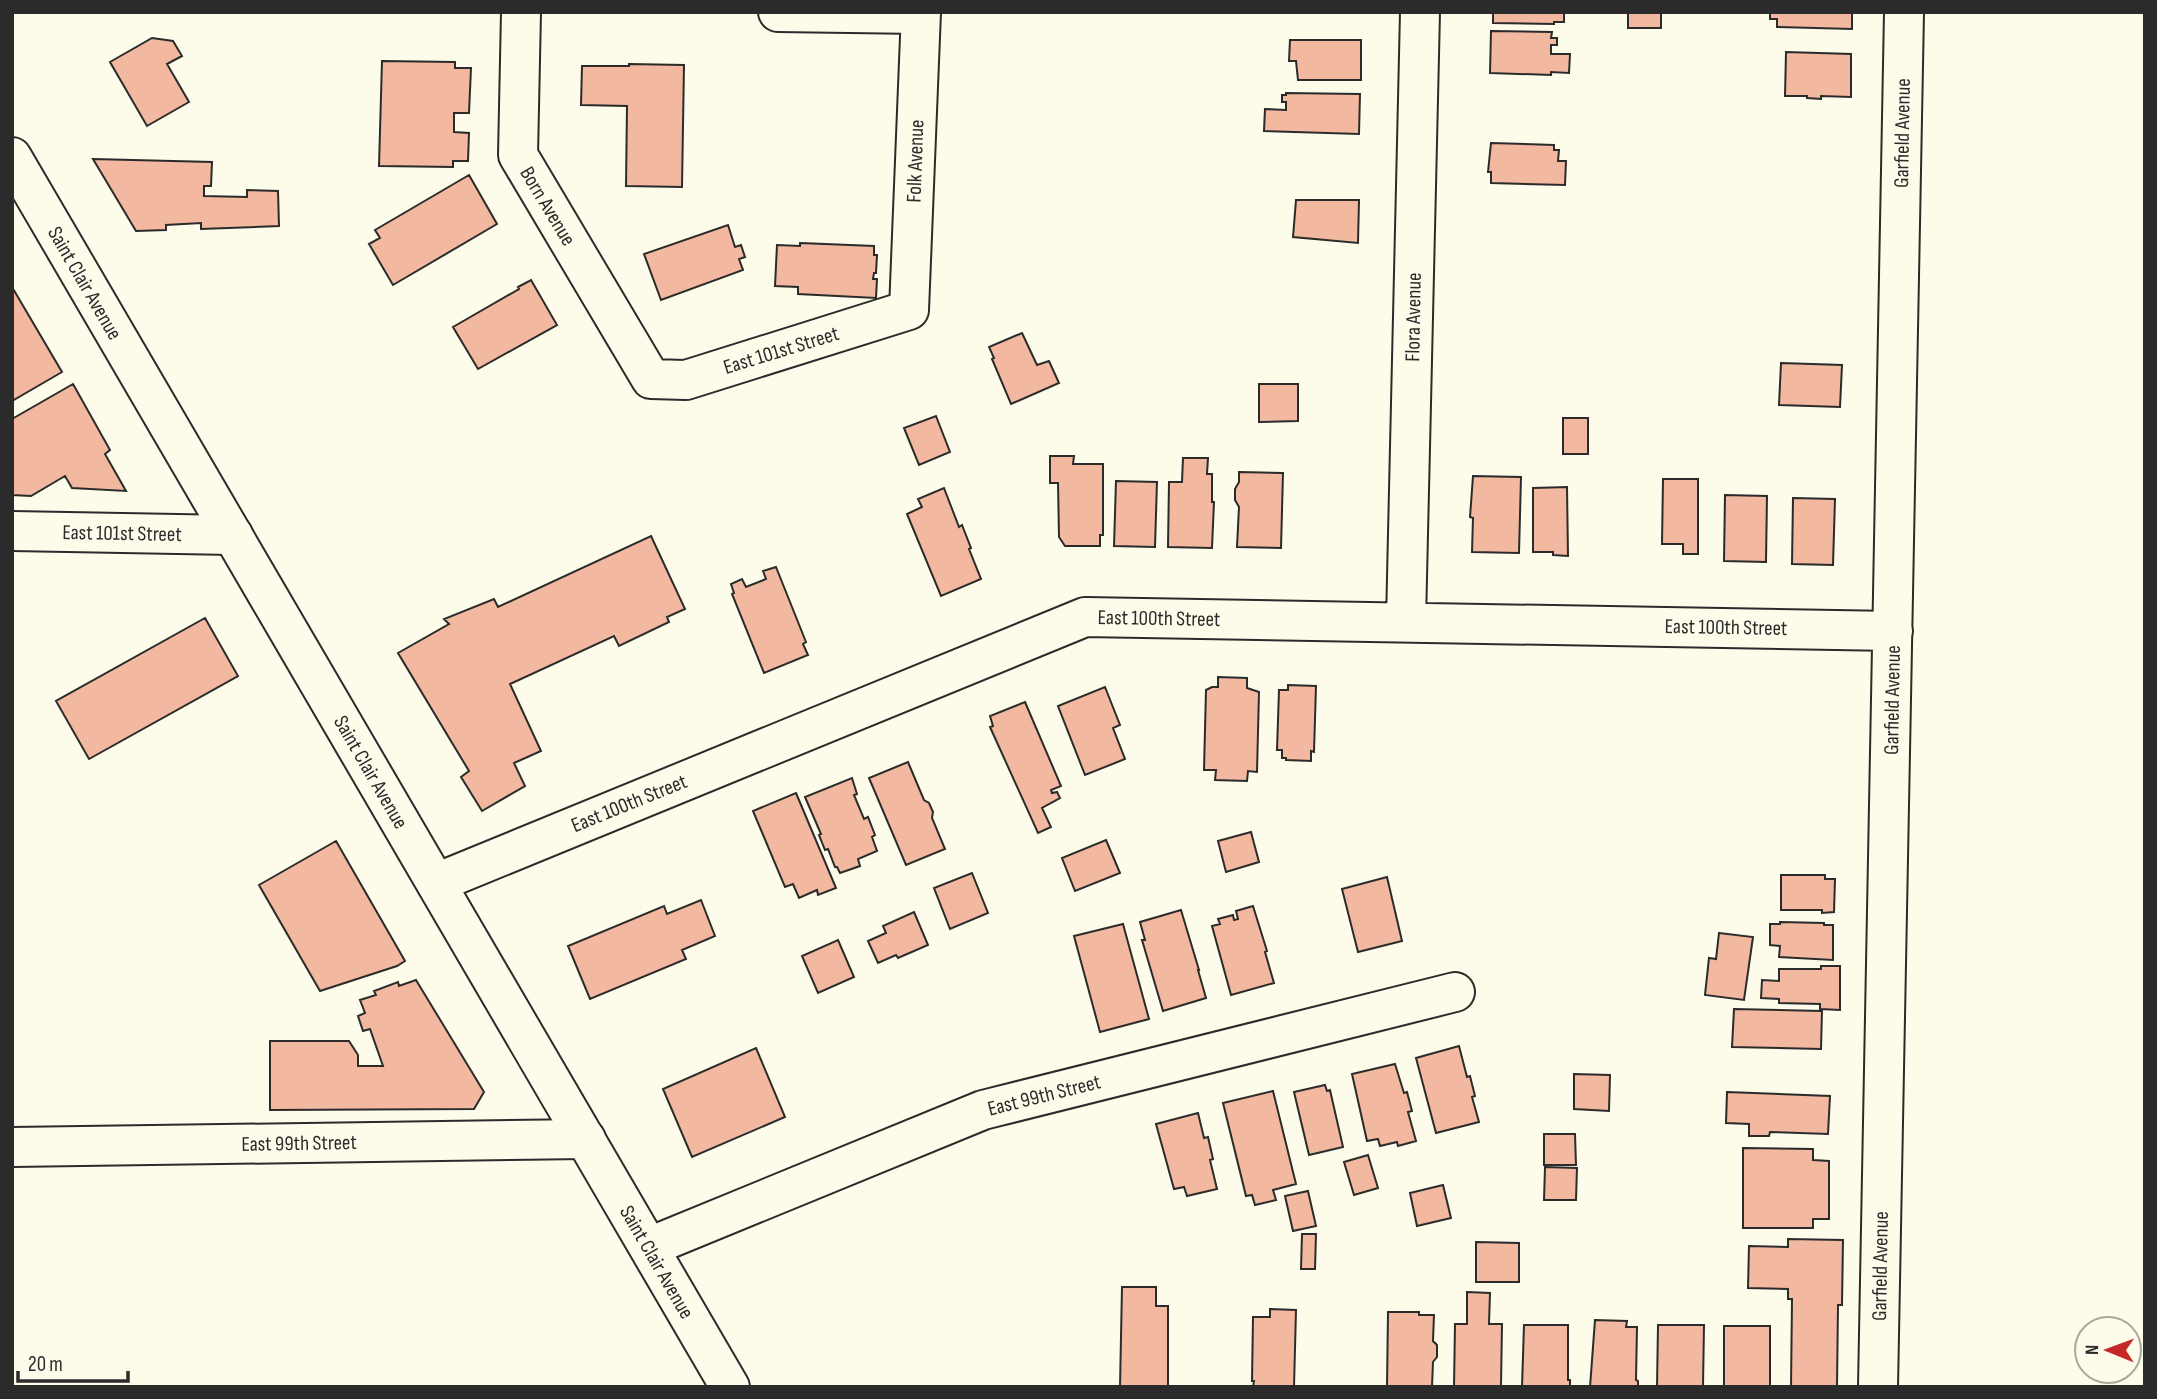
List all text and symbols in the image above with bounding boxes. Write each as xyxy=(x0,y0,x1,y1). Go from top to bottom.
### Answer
street label: Garfield Avenue xyxy=(1889,78,1916,188)
street label: Folk Avenue xyxy=(902,119,929,203)
street label: Born Avenue xyxy=(514,162,581,250)
street label: Saint Clair Avenue xyxy=(42,222,127,344)
street label: Flora Avenue xyxy=(1400,272,1427,362)
street label: East 101st Street xyxy=(720,321,842,380)
street label: East 101st Street xyxy=(62,520,182,547)
street label: East 100th Street xyxy=(1097,605,1221,632)
street label: East 100th Street xyxy=(1664,614,1788,641)
street label: Garfield Avenue xyxy=(1879,645,1906,755)
street label: Saint Clair Avenue xyxy=(328,711,413,833)
street label: East 100th Street xyxy=(568,769,691,838)
street label: East 99th Street xyxy=(985,1069,1103,1122)
street label: East 99th Street xyxy=(241,1130,357,1157)
street label: Saint Clair Avenue xyxy=(614,1201,699,1323)
street label: Garfield Avenue xyxy=(1867,1211,1894,1321)
north arrow xyxy=(2073,1315,2143,1385)
scale bar xyxy=(18,1340,128,1384)
text: N xyxy=(2081,1344,2104,1355)
text: 20 m xyxy=(28,1352,63,1377)

